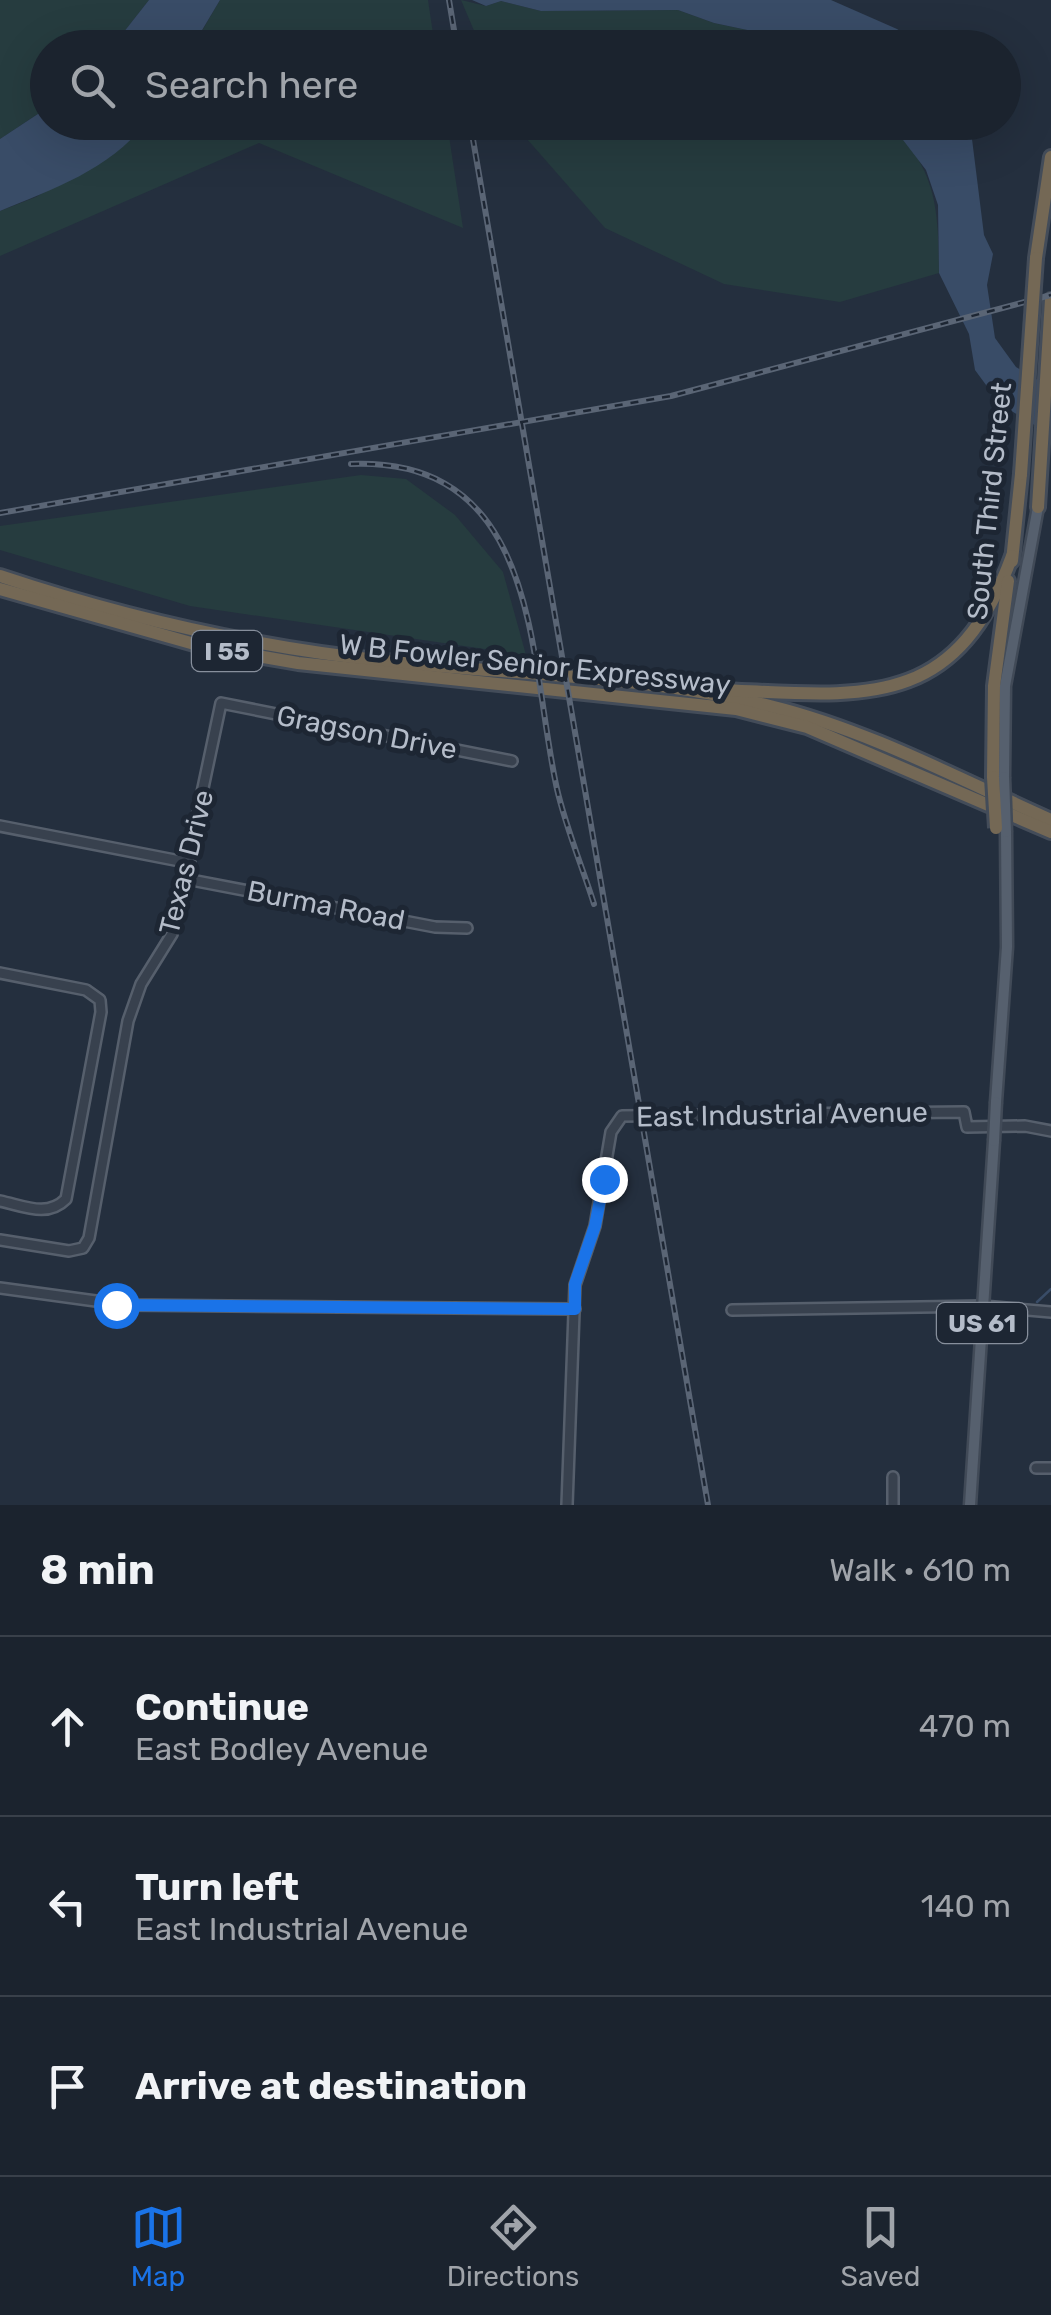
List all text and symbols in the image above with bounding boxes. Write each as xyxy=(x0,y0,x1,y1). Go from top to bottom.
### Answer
search box xyxy=(30,30,1021,140)
icon: search xyxy=(65,58,120,113)
text: Search here xyxy=(145,62,358,108)
street label: South Third Street xyxy=(961,381,1018,622)
street label: W B Fowler Senior Expressway xyxy=(338,628,732,701)
road number: I 55 xyxy=(192,631,262,671)
street label: Gragson Drive xyxy=(274,699,460,766)
street label: Texas Drive xyxy=(153,786,220,938)
street label: Burma Road xyxy=(244,874,407,937)
street label: East Industrial Avenue xyxy=(636,1095,928,1134)
route end xyxy=(582,1157,628,1203)
route start xyxy=(94,1283,140,1329)
road number: US 61 xyxy=(937,1303,1027,1343)
text: 8 min xyxy=(40,1545,155,1595)
text: Walk · 610 m xyxy=(829,1551,1011,1589)
text: Continue xyxy=(135,1684,309,1730)
icon: ahead xyxy=(40,1699,95,1754)
text: 470 m xyxy=(919,1707,1011,1745)
text: East Bodley Avenue xyxy=(135,1730,428,1768)
text: Turn left xyxy=(135,1864,299,1910)
icon: left xyxy=(40,1879,95,1934)
text: 140 m xyxy=(921,1887,1011,1925)
text: East Industrial Avenue xyxy=(135,1910,468,1948)
icon: arrive xyxy=(40,2059,95,2114)
text: Arrive at destination xyxy=(135,2063,527,2109)
tab: Map xyxy=(131,2200,186,2293)
tab: Directions xyxy=(447,2200,579,2293)
tab: Saved xyxy=(840,2200,920,2293)

